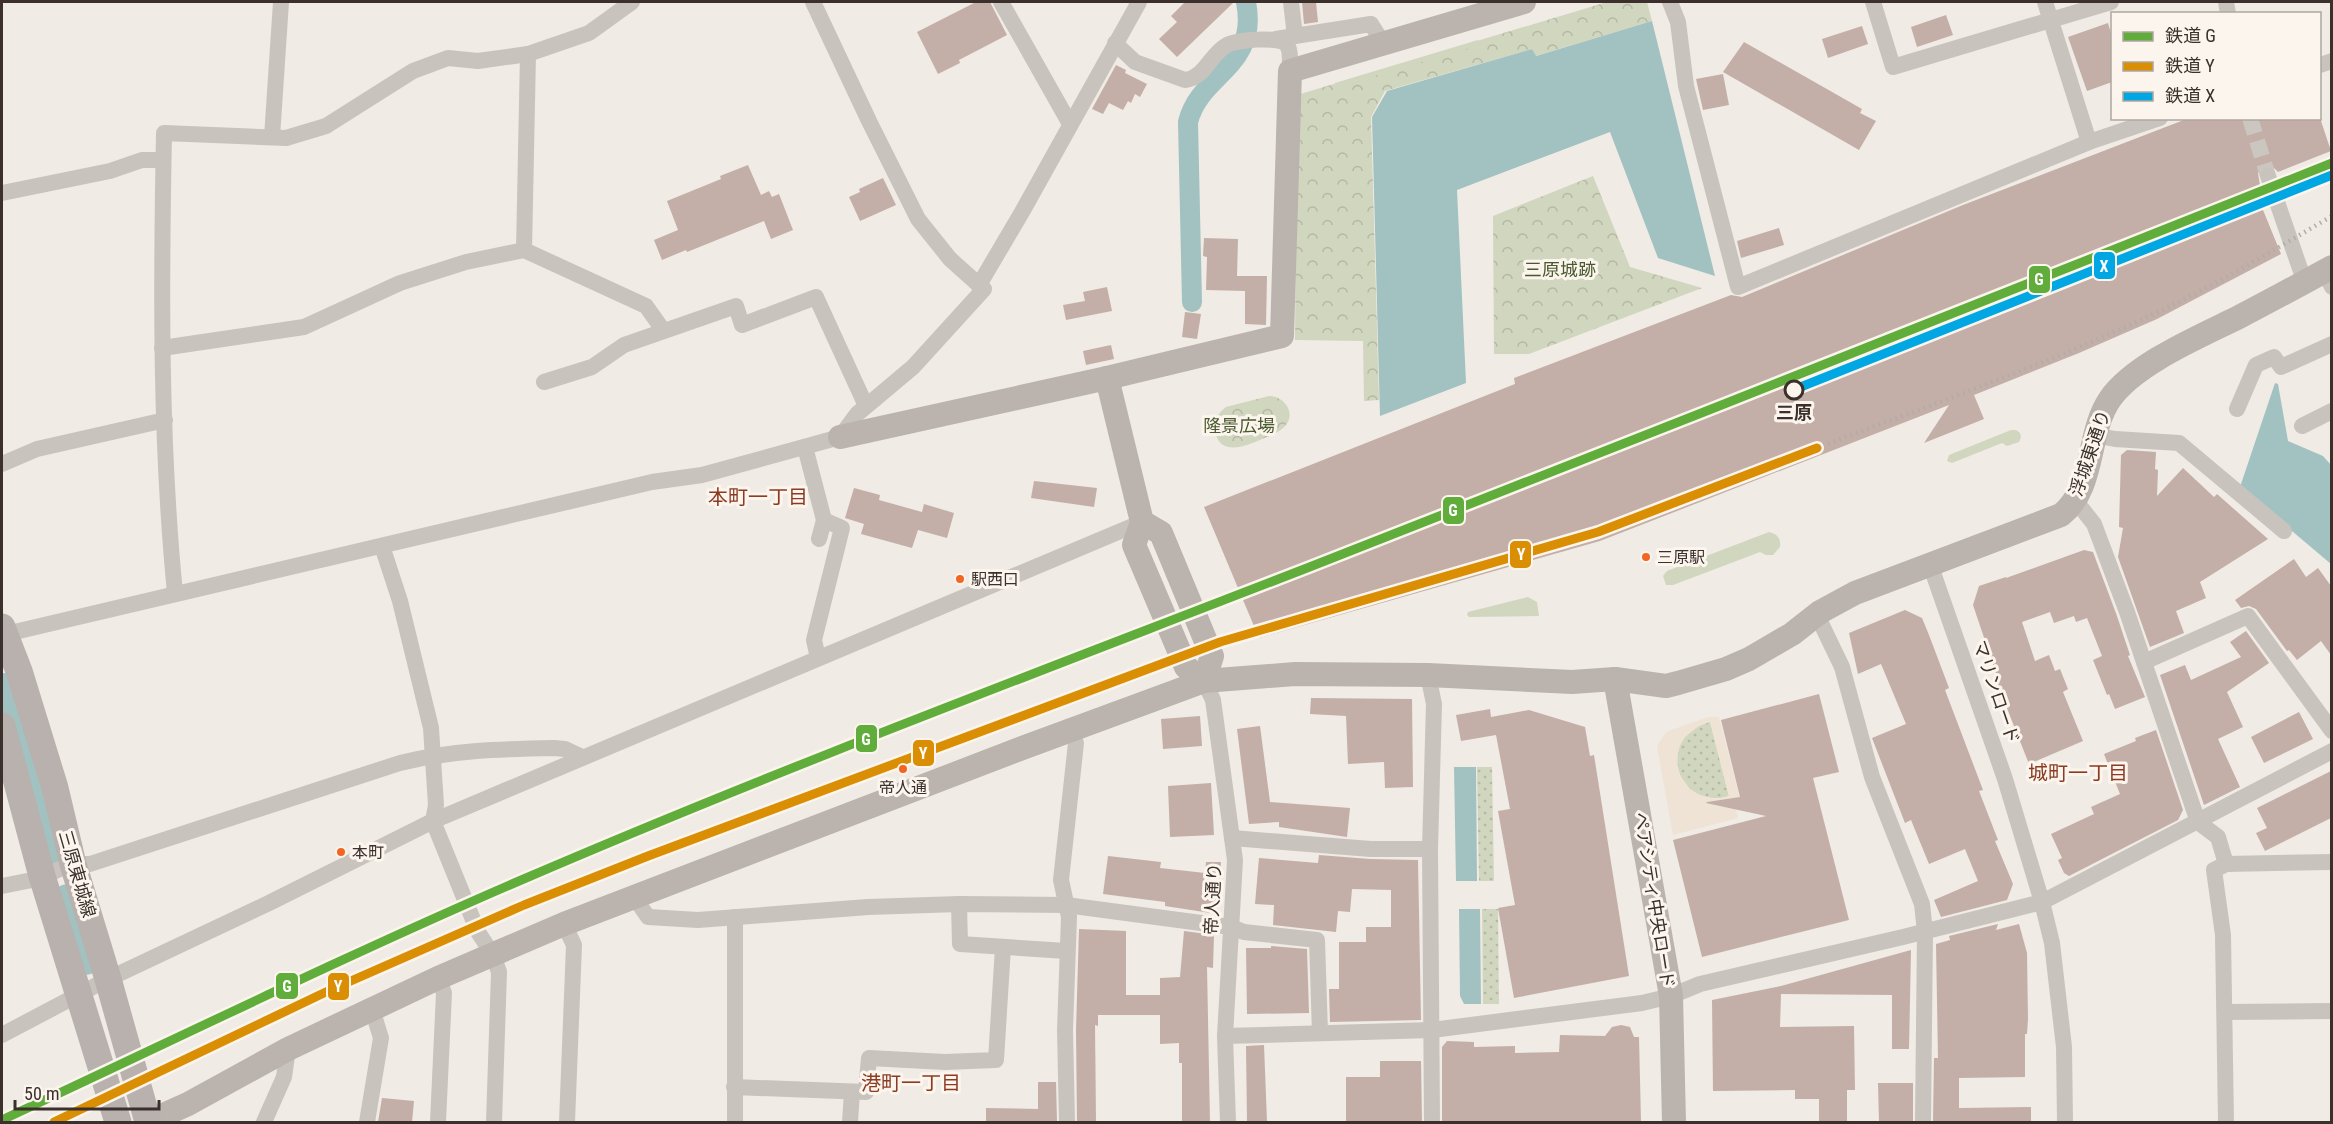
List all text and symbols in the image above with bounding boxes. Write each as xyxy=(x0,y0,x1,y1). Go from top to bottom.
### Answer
legend xyxy=(2111,12,2321,120)
text: 鉄道 G xyxy=(2165,25,2216,46)
text: 鉄道 Y xyxy=(2165,55,2215,76)
text: 鉄道 X xyxy=(2165,85,2215,106)
line badge: X xyxy=(2093,251,2116,280)
text: X xyxy=(2100,257,2109,276)
park label: 三原城跡 xyxy=(1524,259,1596,280)
line badge: G xyxy=(2028,265,2051,294)
text: G xyxy=(2034,270,2044,289)
marker: 三原 xyxy=(1784,380,1804,400)
place label: 三原 xyxy=(1776,402,1812,423)
street label: 浮城東通り xyxy=(2065,407,2114,499)
park label: 隆景広場 xyxy=(1203,415,1275,436)
district label: 本町一丁目 xyxy=(708,485,808,509)
line badge: G xyxy=(1442,496,1465,525)
text: G xyxy=(1448,501,1458,520)
line badge: Y xyxy=(1509,540,1532,569)
text: Y xyxy=(1517,545,1526,564)
place label: 三原駅 xyxy=(1657,548,1705,567)
marker: 三原駅 xyxy=(1640,551,1652,563)
place label: 駅西口 xyxy=(971,570,1019,589)
marker: 駅西口 xyxy=(954,573,966,585)
street label: マリンロード xyxy=(1969,637,2024,746)
line badge: G xyxy=(855,724,878,753)
text: G xyxy=(861,730,871,749)
line badge: Y xyxy=(912,739,935,767)
text: Y xyxy=(919,744,928,763)
district label: 城町一丁目 xyxy=(2028,761,2128,785)
marker: 帝人通 xyxy=(897,763,909,775)
place label: 帝人通 xyxy=(879,778,927,797)
street label: ペアシティ中央ロード xyxy=(1630,810,1679,990)
street label: 三原東城線 xyxy=(55,828,100,920)
place label: 本町 xyxy=(352,843,384,862)
marker: 本町 xyxy=(335,846,347,858)
street label: 帝人通り xyxy=(1200,862,1225,935)
line badge: G xyxy=(275,972,299,1000)
line badge: Y xyxy=(327,972,350,1001)
text: G xyxy=(282,977,292,996)
text: Y xyxy=(334,977,343,996)
district label: 港町一丁目 xyxy=(861,1071,961,1095)
scale bar xyxy=(15,1073,159,1111)
text: 50 m xyxy=(24,1083,59,1104)

